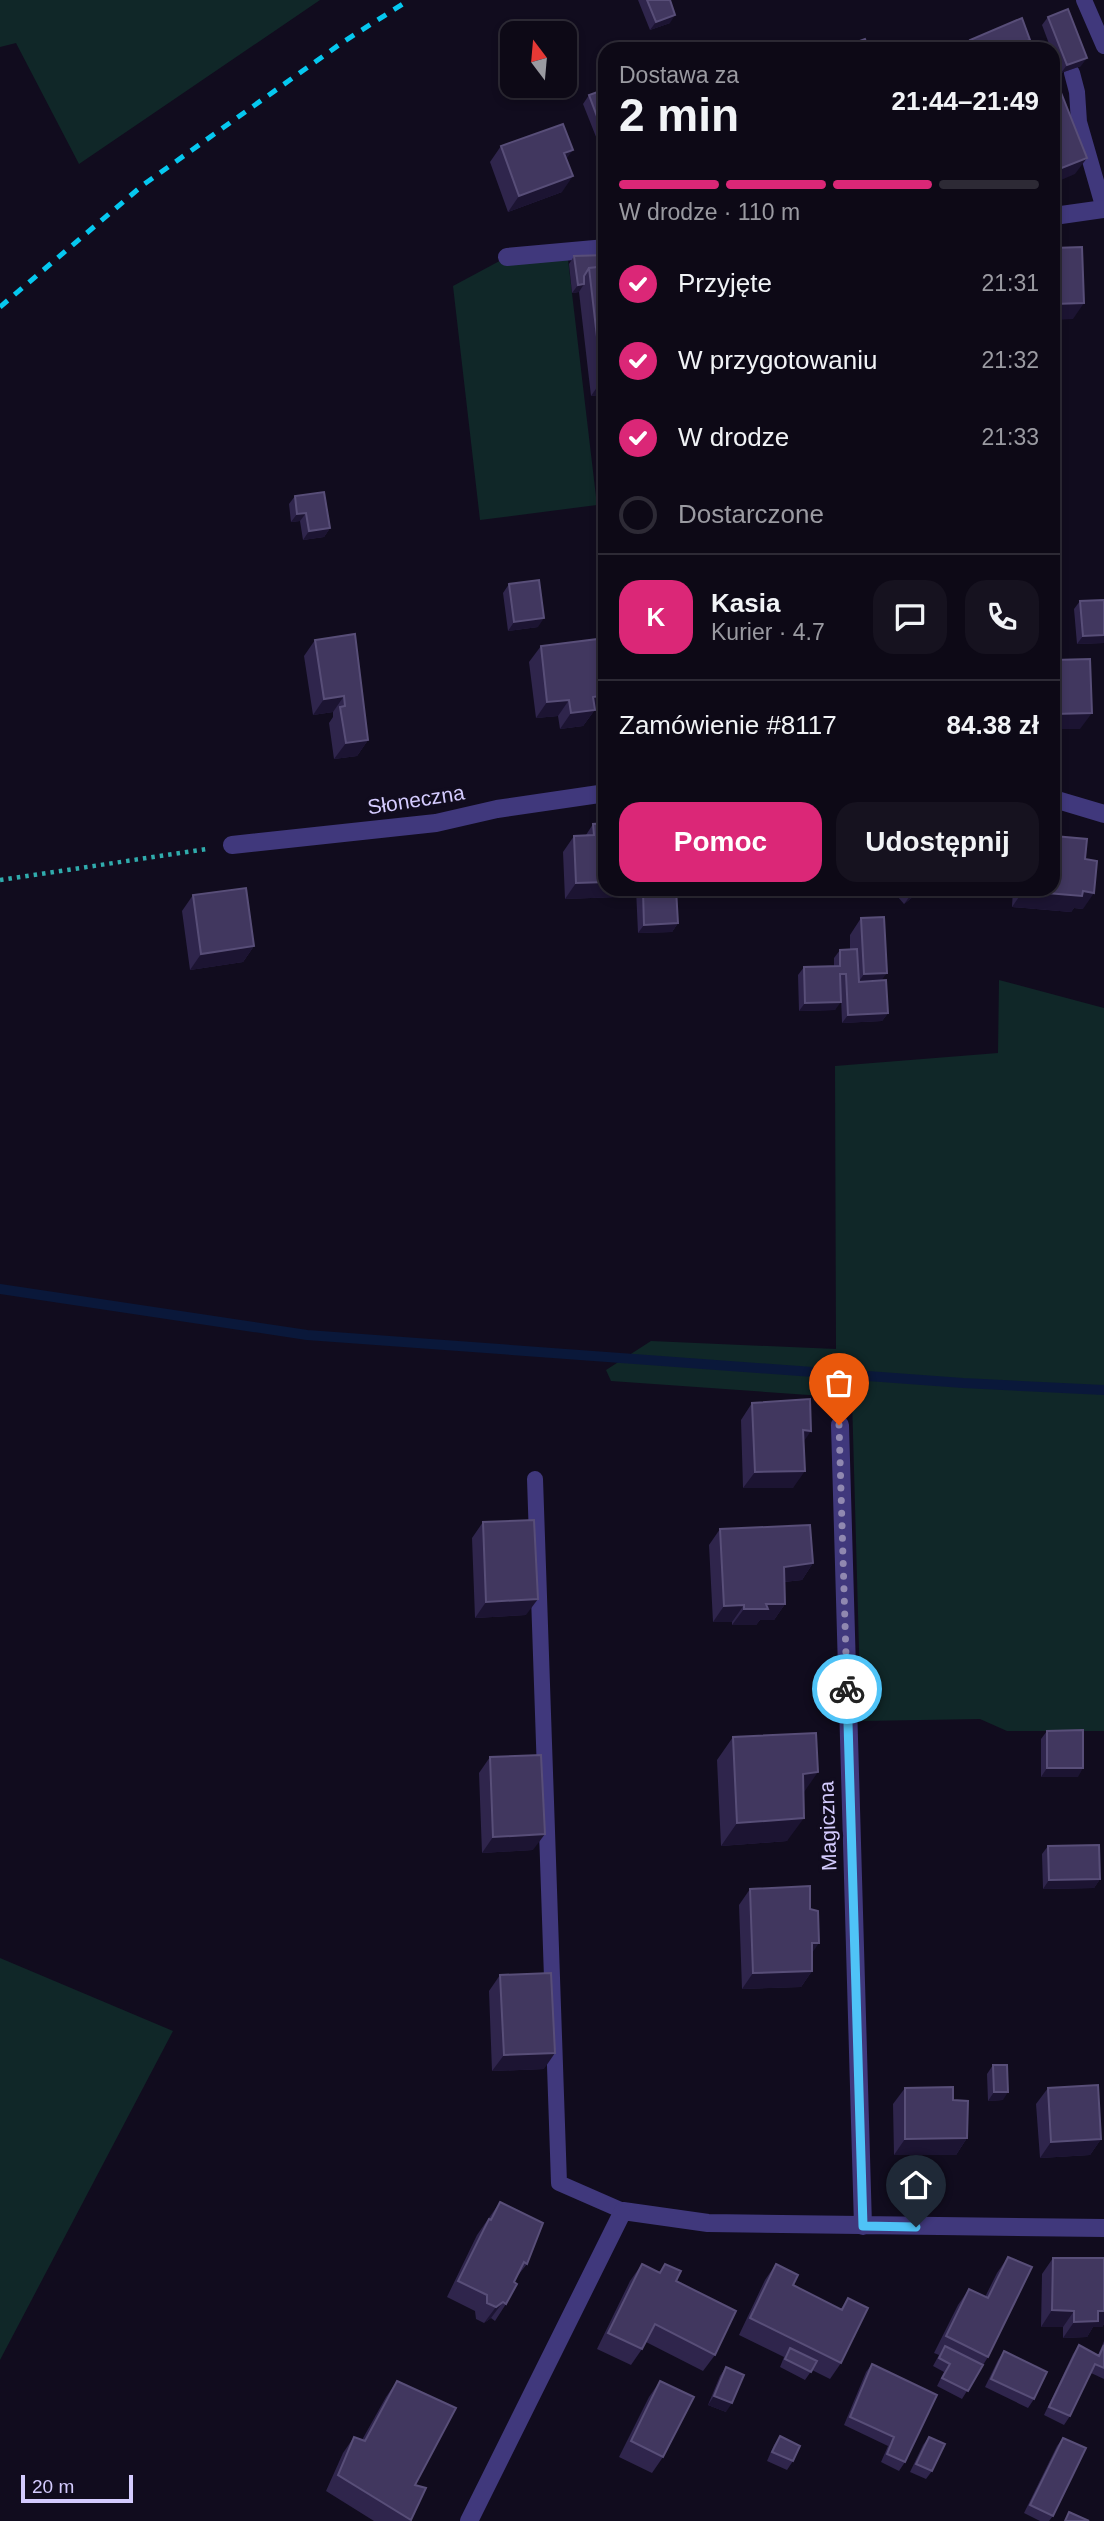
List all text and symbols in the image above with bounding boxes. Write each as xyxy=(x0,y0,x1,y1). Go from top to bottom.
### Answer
north arrow xyxy=(500,21,578,98)
map controls xyxy=(500,21,577,98)
text: Dostawa za xyxy=(619,62,739,88)
text: 21:44–21:49 xyxy=(892,86,1039,116)
text: 2 min xyxy=(619,89,739,141)
text: W drodze · 110 m xyxy=(619,199,800,225)
icon: check xyxy=(619,265,657,303)
text: Przyjęte xyxy=(678,268,772,298)
text: 21:31 xyxy=(981,270,1039,296)
icon: check xyxy=(619,342,657,380)
text: W przygotowaniu xyxy=(678,345,877,375)
text: 21:32 xyxy=(981,347,1039,373)
icon: check xyxy=(619,419,657,457)
text: W drodze xyxy=(678,422,789,452)
text: 21:33 xyxy=(981,424,1039,450)
text: Dostarczone xyxy=(678,499,824,529)
button: chat xyxy=(873,580,947,654)
button: phone xyxy=(965,580,1039,654)
text: Kasia xyxy=(711,588,780,618)
text: K xyxy=(647,602,665,632)
text: Kurier · 4.7 xyxy=(711,619,825,645)
text: Zamówienie #8117 xyxy=(619,710,837,740)
text: 84.38 zł xyxy=(946,710,1039,740)
street label: Słoneczna xyxy=(366,780,466,819)
button: Pomoc xyxy=(619,802,822,882)
button: Udostępnij xyxy=(836,802,1039,882)
pin xyxy=(809,1353,869,1425)
icon: bag xyxy=(820,1364,858,1402)
courier xyxy=(812,1654,882,1724)
icon: bike xyxy=(828,1670,866,1708)
street label: Magiczna xyxy=(814,1780,841,1871)
pin xyxy=(886,2155,946,2227)
icon: home xyxy=(897,2166,935,2204)
scale bar xyxy=(21,2472,133,2504)
text: 20 m xyxy=(32,2476,74,2497)

